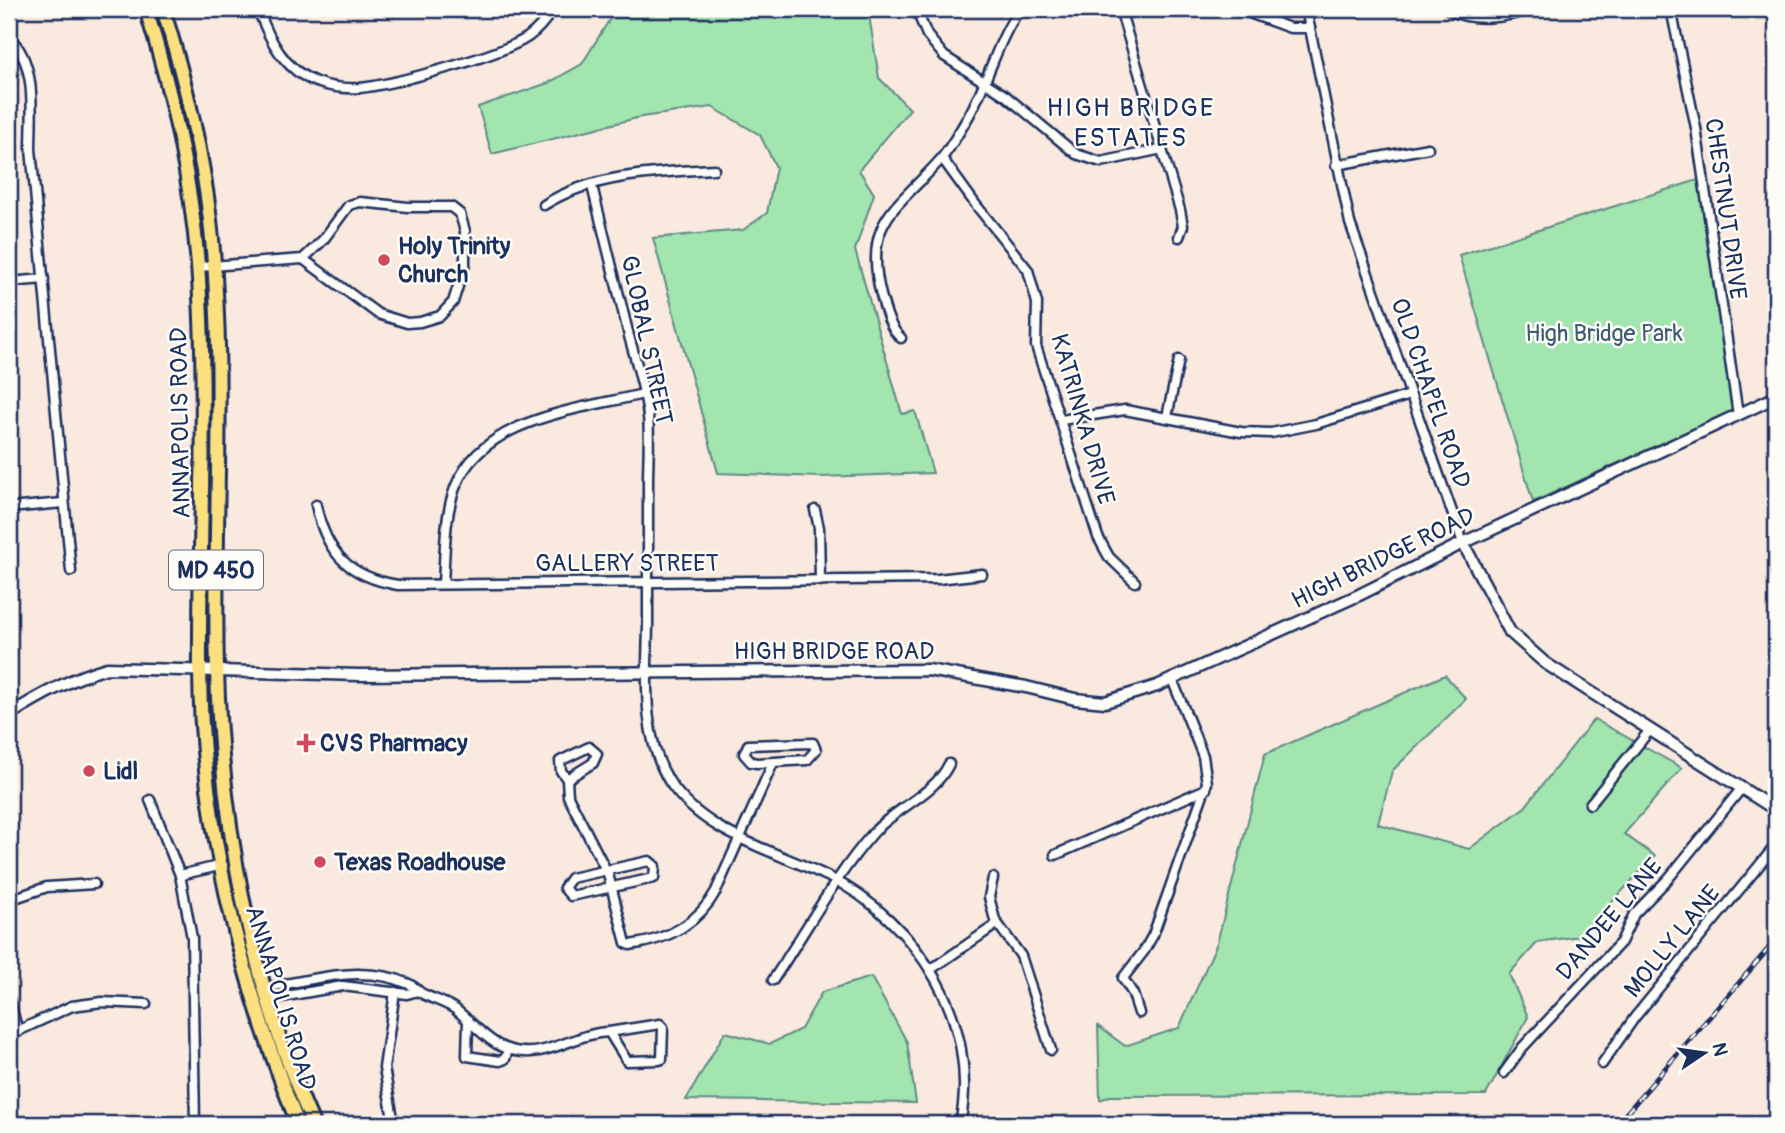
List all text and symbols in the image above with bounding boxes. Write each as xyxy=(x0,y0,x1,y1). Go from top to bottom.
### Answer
district label: HIGH BRIDGE ESTATES xyxy=(1047,92,1215,154)
street label: CHESTNUT DRIVE xyxy=(1698,116,1753,302)
place label: Holy Trinity Church xyxy=(398,232,511,289)
marker: Holy Trinity Church xyxy=(376,252,392,268)
street label: GLOBAL STREET xyxy=(614,253,679,427)
street label: OLD CHAPEL ROAD xyxy=(1384,294,1477,492)
park label: High Bridge Park xyxy=(1525,319,1683,348)
street label: ANNAPOLIS ROAD xyxy=(164,327,197,519)
street label: KATRINKA DRIVE xyxy=(1044,330,1121,508)
street label: HIGH BRIDGE ROAD xyxy=(1287,501,1480,615)
street label: GALLERY STREET xyxy=(535,549,719,578)
road number: MD 450 xyxy=(169,550,263,590)
street label: HIGH BRIDGE ROAD xyxy=(734,637,934,666)
place label: CVS Pharmacy xyxy=(320,729,468,758)
marker: CVS Pharmacy xyxy=(298,735,314,751)
place label: Lidl xyxy=(103,757,138,786)
marker: Lidl xyxy=(81,763,97,779)
place label: Texas Roadhouse xyxy=(333,848,506,877)
street label: DANDEE LANE xyxy=(1550,853,1669,986)
marker: Texas Roadhouse xyxy=(312,854,328,870)
street label: MOLLY LANE xyxy=(1618,879,1727,1004)
street label: ANNAPOLIS ROAD xyxy=(239,902,322,1094)
north arrow xyxy=(1670,1018,1740,1088)
text: N xyxy=(1706,1040,1733,1059)

